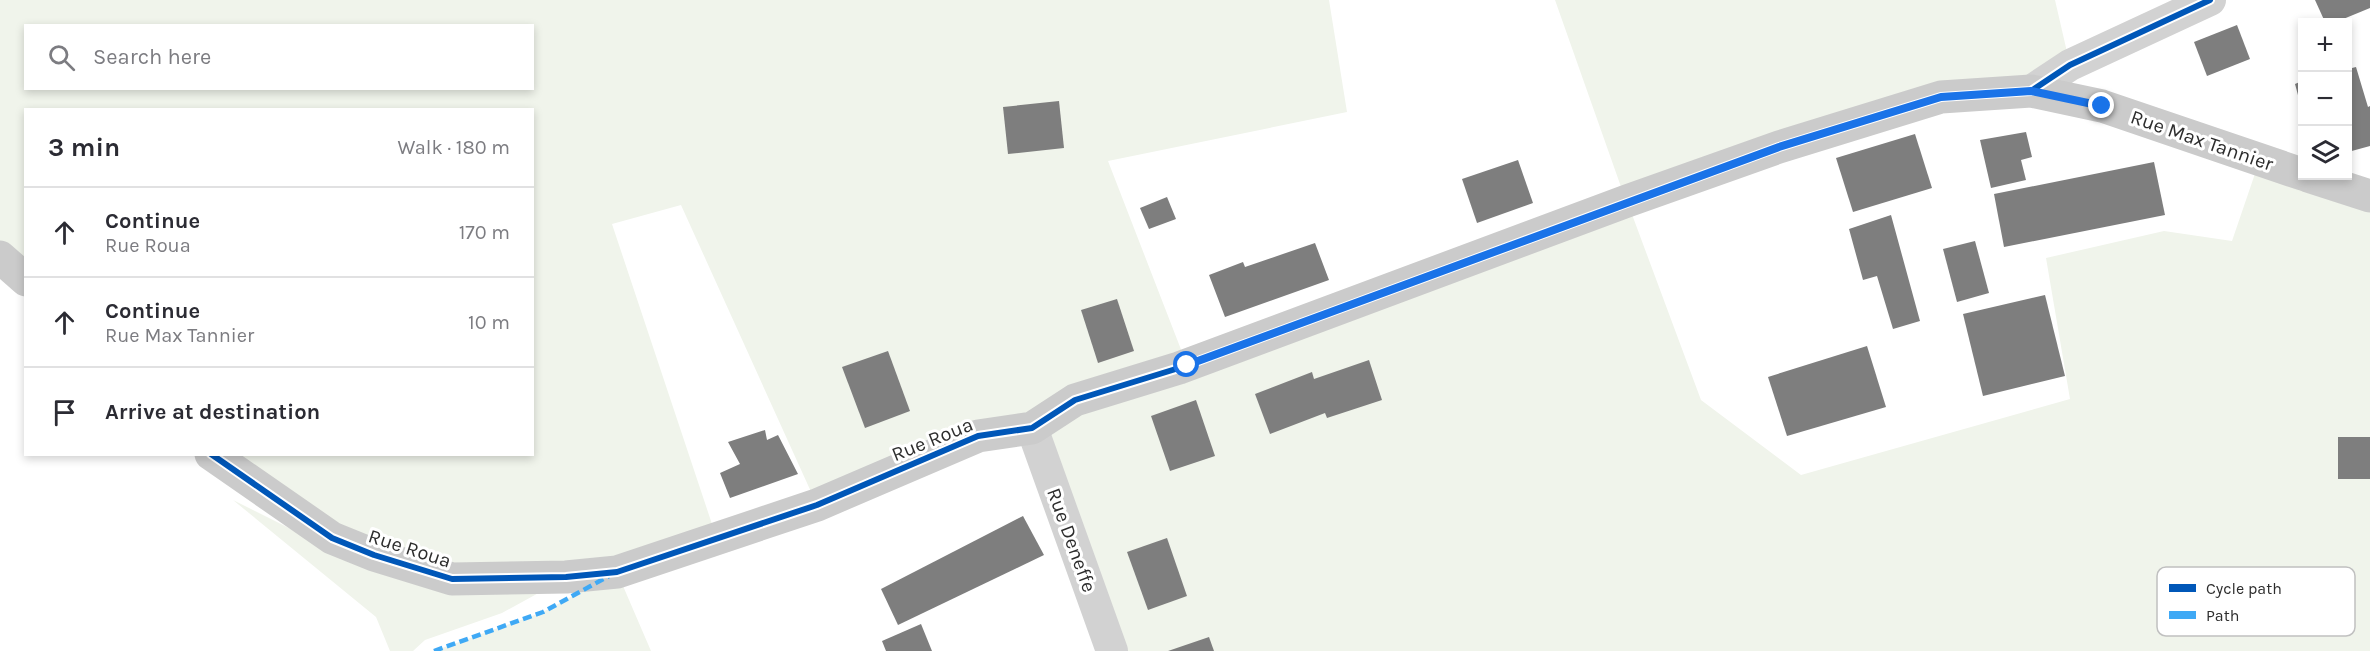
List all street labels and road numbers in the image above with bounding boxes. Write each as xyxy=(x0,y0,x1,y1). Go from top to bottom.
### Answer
street label: Rue Max Tannier xyxy=(2128,105,2277,176)
street label: Rue Roua xyxy=(888,413,976,466)
street label: Rue Deneffe xyxy=(1042,485,1101,595)
street label: Rue Roua xyxy=(366,524,454,573)

